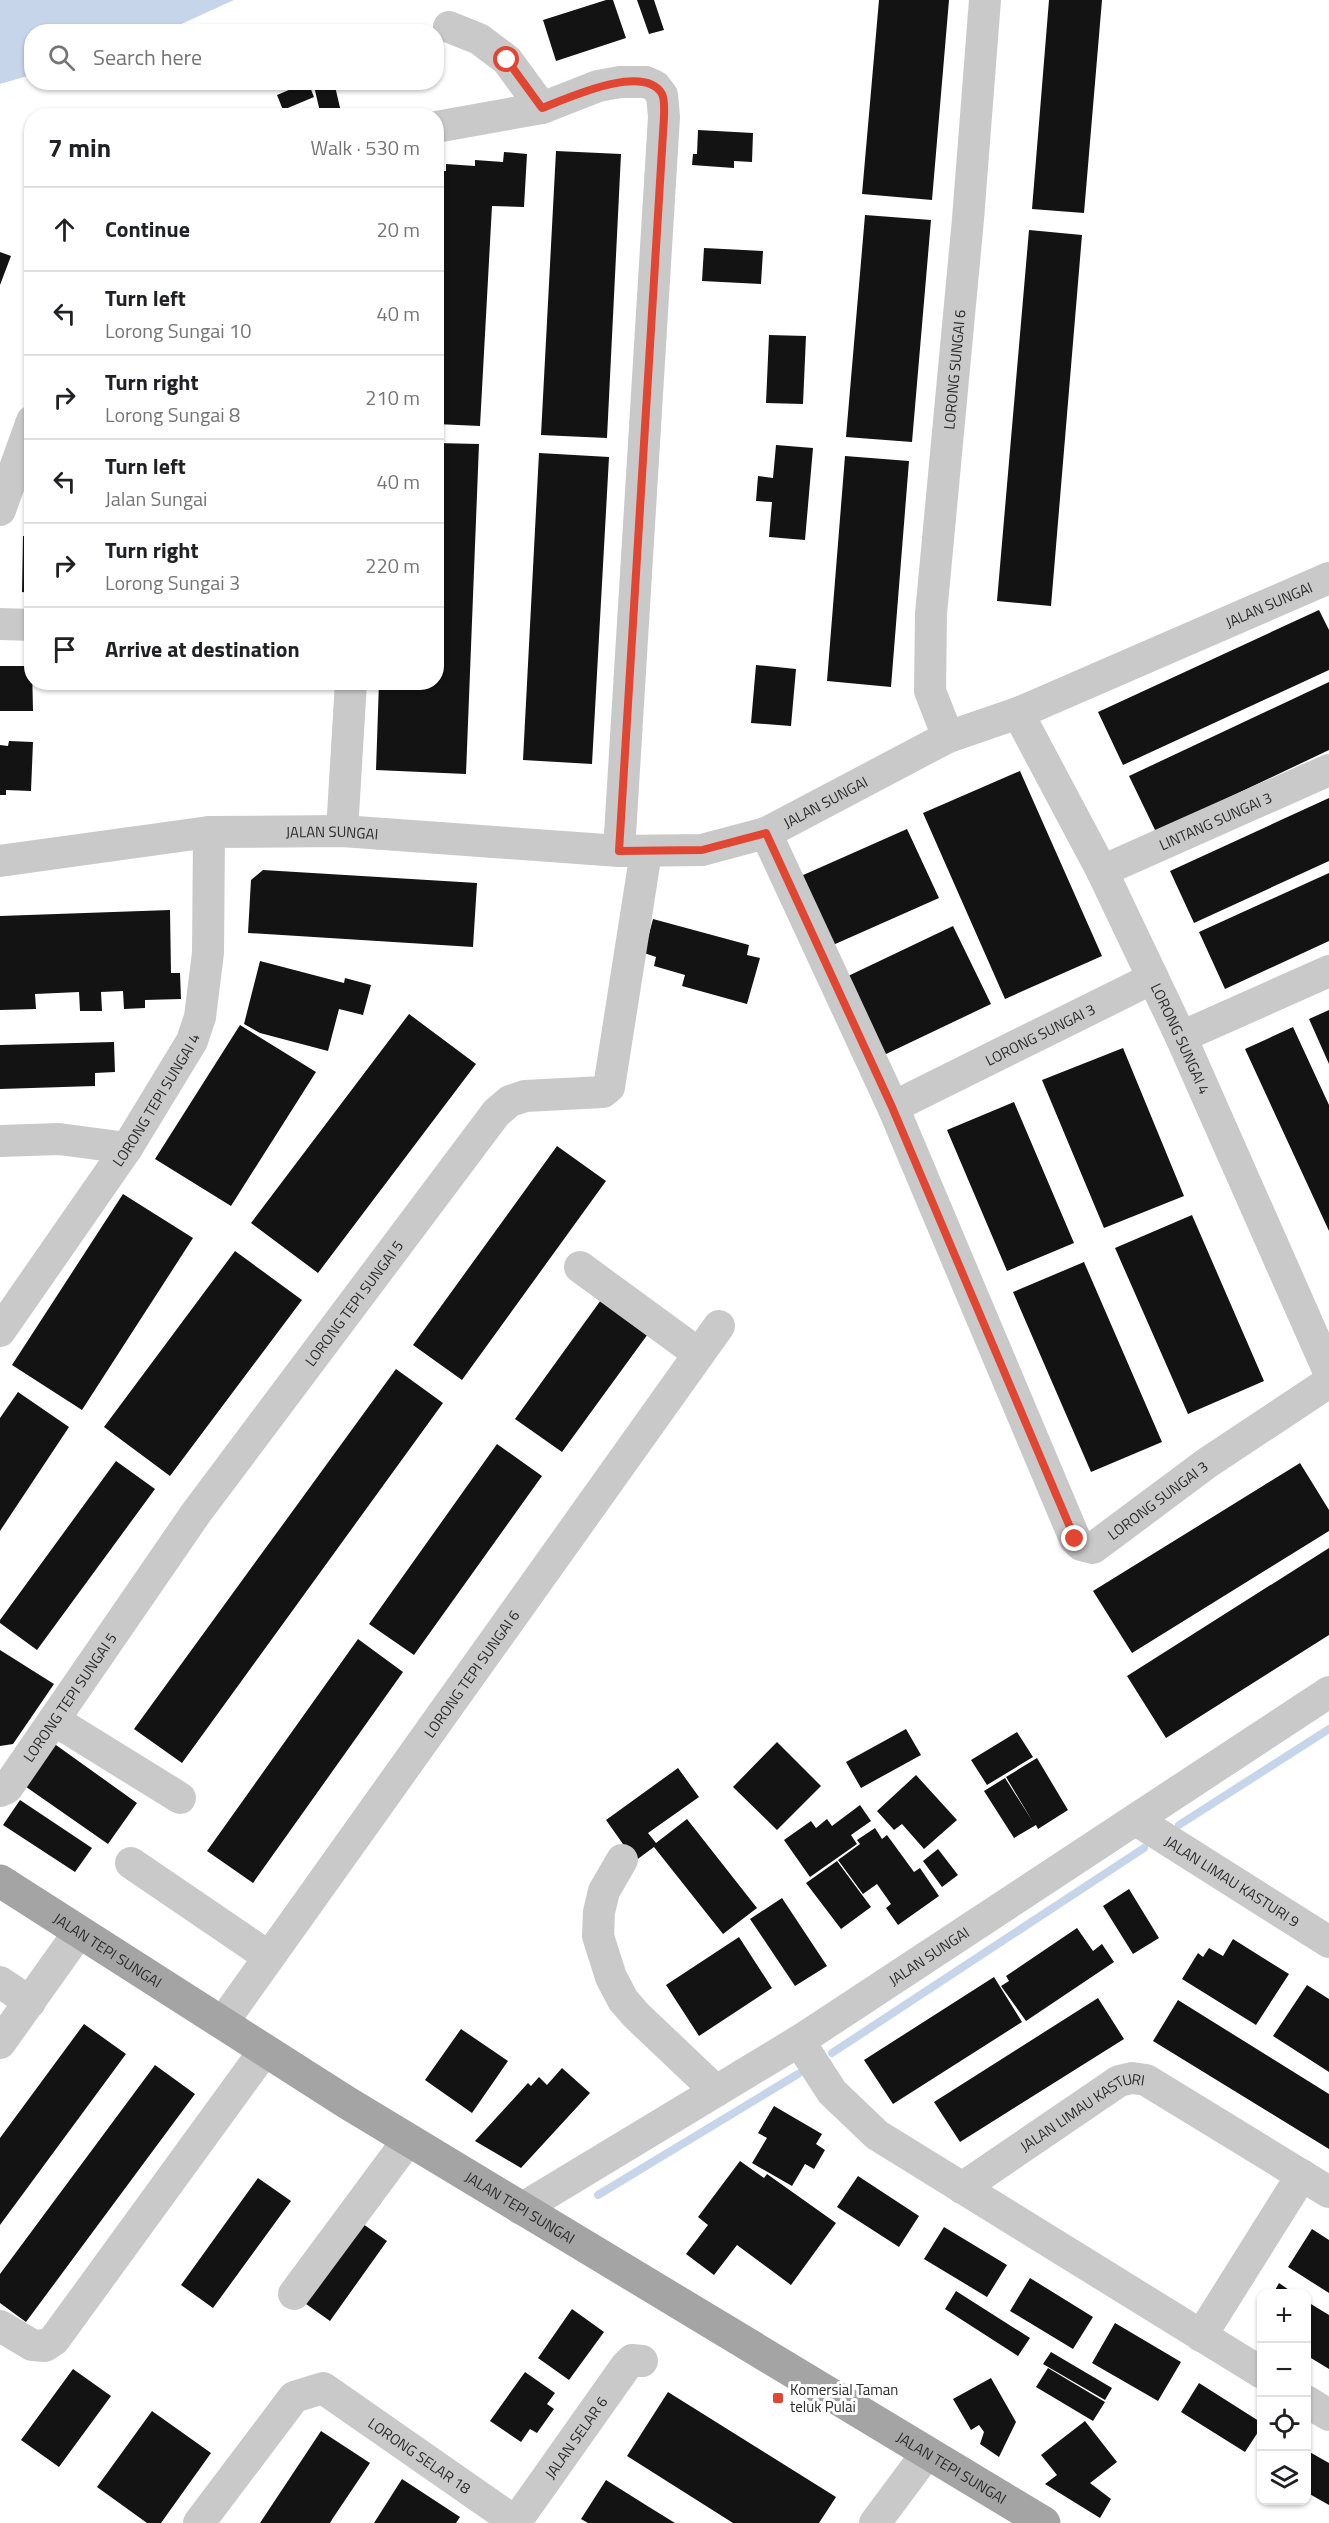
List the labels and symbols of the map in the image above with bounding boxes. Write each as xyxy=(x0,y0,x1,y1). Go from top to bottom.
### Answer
route start xyxy=(493,46,519,72)
street label: LORONG SUNGAI 6 xyxy=(937,309,971,430)
street label: JALAN SUNGAI xyxy=(1222,575,1316,633)
street label: JALAN SUNGAI xyxy=(779,770,872,834)
street label: LINTANG SUNGAI 3 xyxy=(1155,785,1275,856)
street label: JALAN SUNGAI xyxy=(286,819,379,845)
street label: LORONG SUNGAI 4 xyxy=(1145,979,1216,1098)
street label: LORONG SUNGAI 3 xyxy=(981,997,1099,1071)
street label: LORONG TEPI SUNGAI 4 xyxy=(106,1031,205,1171)
street label: LORONG TEPI SUNGAI 5 xyxy=(299,1235,409,1371)
street label: LORONG SUNGAI 3 xyxy=(1102,1455,1213,1545)
route end xyxy=(1061,1525,1087,1551)
street label: LORONG TEPI SUNGAI 6 xyxy=(418,1605,525,1742)
street label: LORONG TEPI SUNGAI 5 xyxy=(17,1628,122,1766)
street label: JALAN LIMAU KASTURI 9 xyxy=(1160,1830,1304,1932)
street label: JALAN TEPI SUNGAI xyxy=(49,1907,167,1993)
street label: JALAN SUNGAI xyxy=(884,1921,974,1991)
street label: JALAN LIMAU KASTURI xyxy=(1015,2067,1146,2157)
street label: JALAN TEPI SUNGAI xyxy=(461,2165,580,2249)
place label: Komersial Taman teluk Pulai xyxy=(790,2378,898,2418)
street label: JALAN SELAR 6 xyxy=(538,2391,613,2483)
marker: Komersial Taman teluk Pulai xyxy=(771,2391,785,2405)
street label: LORONG SELAR 18 xyxy=(364,2411,476,2499)
street label: JALAN TEPI SUNGAI xyxy=(892,2425,1011,2509)

